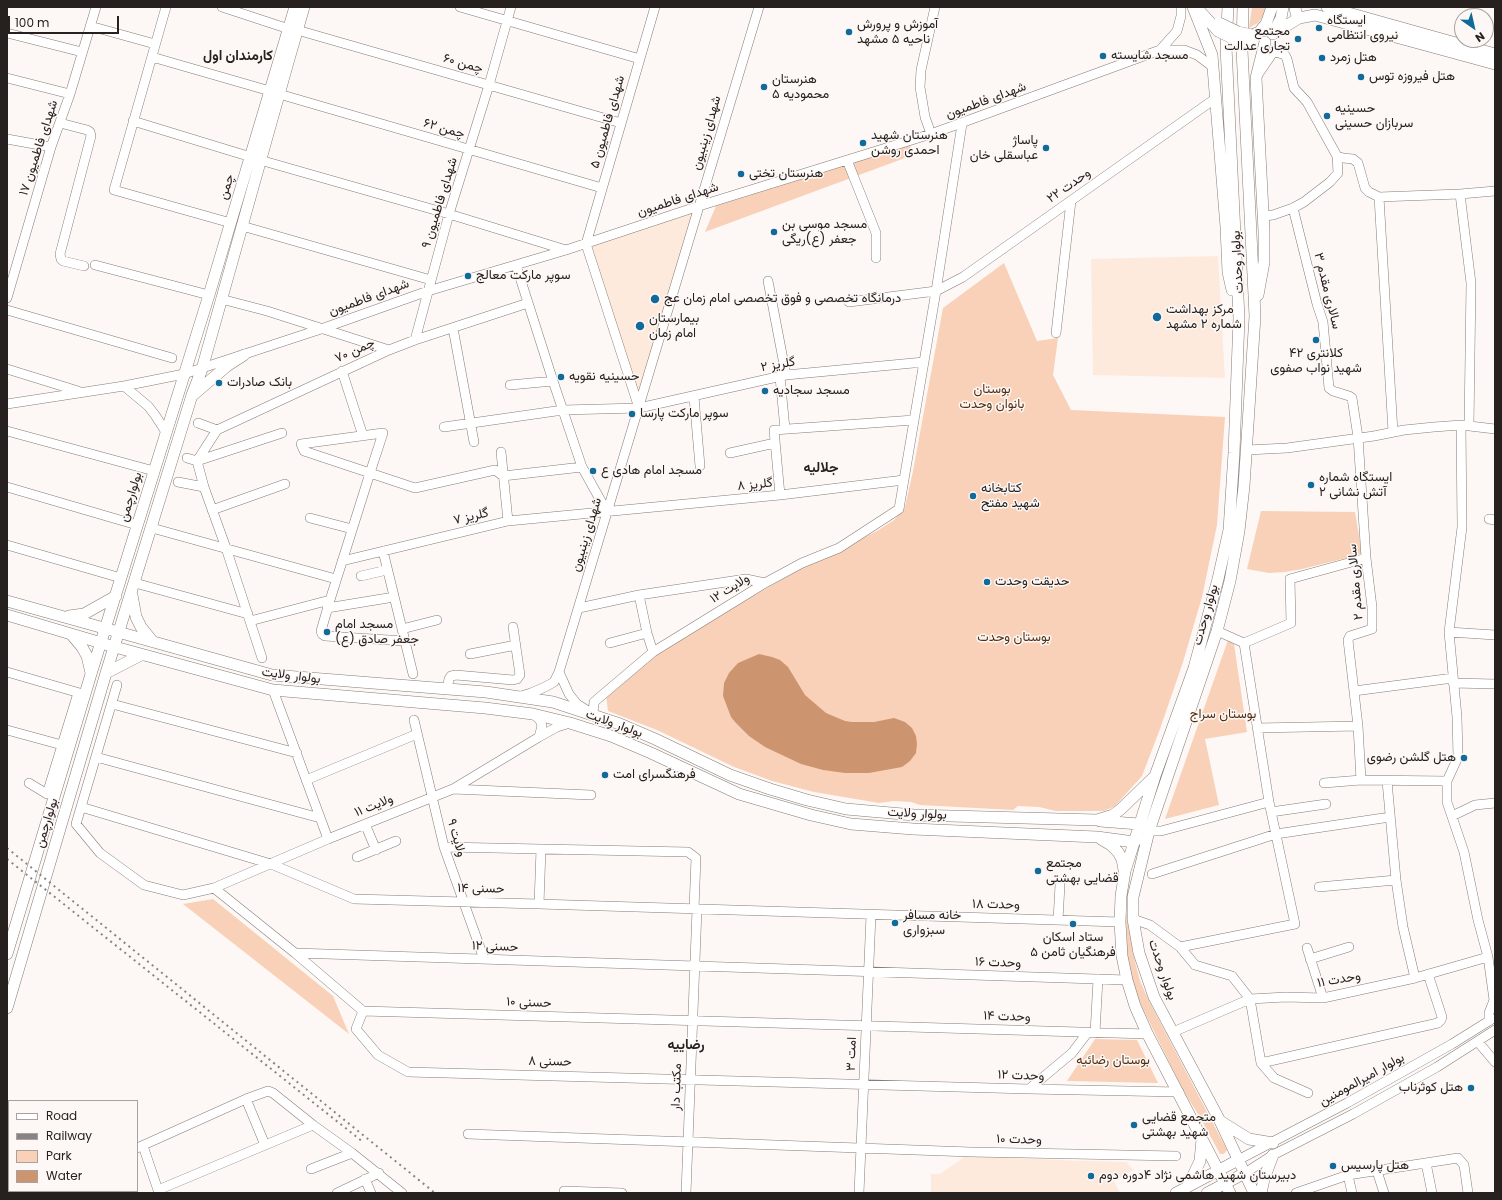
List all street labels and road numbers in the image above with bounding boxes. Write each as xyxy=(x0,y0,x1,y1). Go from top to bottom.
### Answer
street label: چمن ۶۰ xyxy=(441,51,485,77)
street label: شهدای فاطمیون ۵ xyxy=(587,74,629,170)
street label: شهدای فاطمیون xyxy=(944,79,1028,123)
street label: شهدای زینبیون xyxy=(689,94,725,172)
street label: شهدای فاطمیون ۱۷ xyxy=(16,98,62,198)
street label: چمن ۶۲ xyxy=(422,116,466,142)
street label: شهدای فاطمیون ۹ xyxy=(419,156,461,250)
street label: وحدت ۲۲ xyxy=(1044,165,1094,207)
street label: چمن xyxy=(216,173,238,201)
street label: شهدای فاطمیون xyxy=(635,180,721,220)
street label: بولوار وحدت xyxy=(1229,230,1247,294)
street label: سالاری مقدم ۳ xyxy=(1310,251,1344,331)
street label: شهدای فاطمیون xyxy=(327,276,411,320)
street label: چمن ۷۰ xyxy=(333,335,377,367)
street label: گلریز ۲ xyxy=(760,354,796,376)
street label: بولوارچمن xyxy=(116,470,146,524)
street label: گلریز ۸ xyxy=(736,475,774,495)
street label: شهدای زینبیون xyxy=(568,496,606,574)
street label: گلریز ۷ xyxy=(452,505,490,529)
street label: سالاری مقدم ۲ xyxy=(1345,543,1367,621)
street label: ولایت ۱۲ xyxy=(707,571,753,607)
street label: بولوار وحدت xyxy=(1190,583,1222,647)
street label: بولوار ولایت xyxy=(261,665,321,687)
street label: بولوار ولایت xyxy=(583,707,645,741)
street label: ولایت ۱۱ xyxy=(352,791,396,821)
street label: بولوارچمن xyxy=(32,796,62,850)
street label: بولوار ولایت xyxy=(887,805,947,823)
street label: ولایت ۹ xyxy=(443,817,469,859)
street label: حسنی ۱۴ xyxy=(457,881,505,897)
street label: وحدت ۱۸ xyxy=(972,897,1020,913)
street label: حسنی ۱۲ xyxy=(471,938,519,956)
street label: بولوار وحدت xyxy=(1144,938,1180,1002)
street label: وحدت ۱۶ xyxy=(975,954,1021,972)
street label: وحدت ۱۱ xyxy=(1316,969,1362,991)
street label: حسنی ۱۰ xyxy=(506,994,552,1012)
street label: وحدت ۱۴ xyxy=(983,1008,1031,1026)
street label: امت ۳ xyxy=(844,1037,860,1071)
street label: بولوار امیرالمومنین xyxy=(1317,1050,1407,1110)
street label: حسنی ۸ xyxy=(528,1054,572,1070)
street label: مکتب دار xyxy=(668,1063,686,1111)
street label: وحدت ۱۲ xyxy=(997,1067,1045,1085)
street label: وحدت ۱۰ xyxy=(996,1132,1042,1148)

